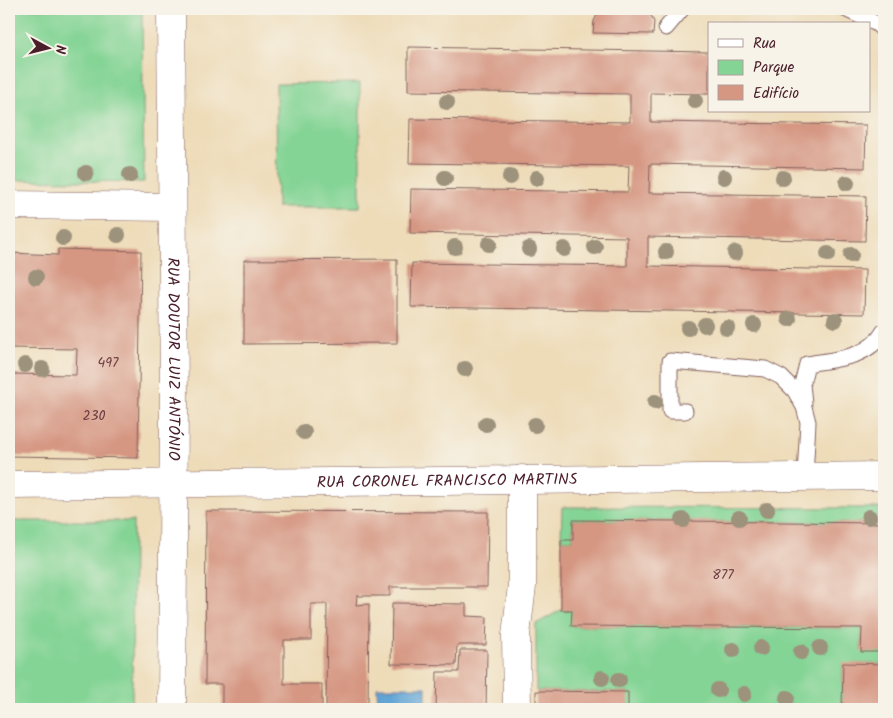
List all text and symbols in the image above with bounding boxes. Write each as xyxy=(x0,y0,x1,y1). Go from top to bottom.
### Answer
north arrow xyxy=(22,22,72,72)
legend xyxy=(708,22,870,112)
text: Rua xyxy=(753,32,776,56)
text: N xyxy=(48,44,71,55)
text: Parque xyxy=(753,56,794,80)
text: Edifício xyxy=(753,82,799,106)
street label: RUA DOUTOR LUIZ ANTÓNIO xyxy=(160,257,187,461)
house number: 497 xyxy=(98,352,119,374)
house number: 230 xyxy=(82,405,106,427)
street label: RUA CORONEL FRANCISCO MARTINS xyxy=(316,467,578,495)
house number: 877 xyxy=(712,564,734,586)

